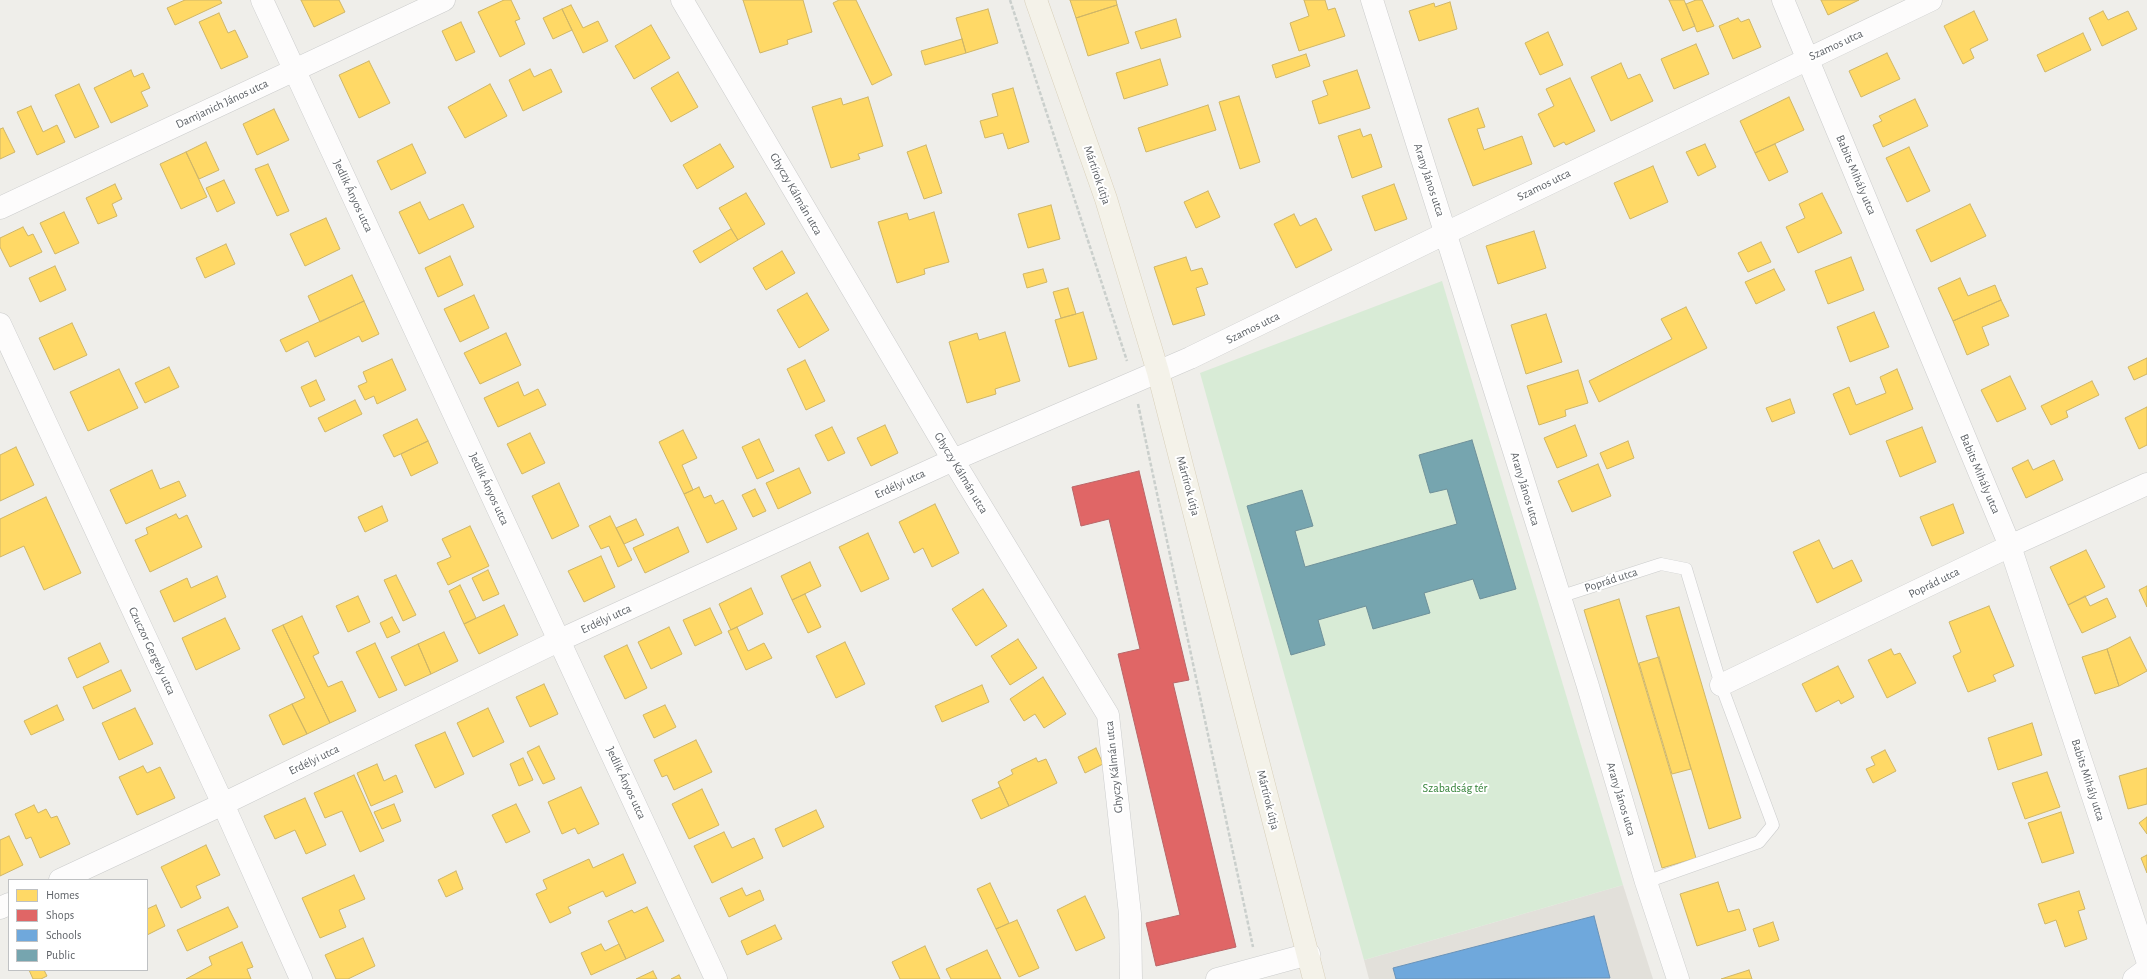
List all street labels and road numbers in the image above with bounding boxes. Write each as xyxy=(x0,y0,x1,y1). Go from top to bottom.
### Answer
street label: Szamos utca xyxy=(1807,26,1865,64)
street label: Damjanich János utca xyxy=(173,76,271,132)
street label: Babits Mihály utca xyxy=(1833,133,1879,217)
street label: Arany János utca xyxy=(1410,141,1448,219)
street label: Mártírok útja xyxy=(1080,144,1114,206)
street label: Ghyczy Kálmán utca xyxy=(767,150,825,238)
street label: Jedlik Ányos utca xyxy=(330,157,376,235)
street label: Szamos utca xyxy=(1515,166,1573,204)
street label: Szamos utca xyxy=(1224,309,1282,347)
street label: Ghyczy Kálmán utca xyxy=(931,430,991,516)
street label: Babits Mihály utca xyxy=(1957,432,2003,516)
street label: Jedlik Ányos utca xyxy=(466,450,512,528)
street label: Arany János utca xyxy=(1507,450,1543,528)
street label: Mártírok útja xyxy=(1173,455,1203,517)
street label: Erdélyi utca xyxy=(872,466,928,502)
street label: Poprád utca xyxy=(1906,564,1962,602)
street label: Poprád utca xyxy=(1583,565,1639,595)
street label: Erdélyi utca xyxy=(578,601,634,637)
street label: Czuczor Gergely utca xyxy=(125,605,179,697)
street label: Ghyczy Kálmán utca xyxy=(1102,720,1126,814)
street label: Babits Mihály utca xyxy=(2068,737,2108,823)
street label: Erdélyi utca xyxy=(287,742,341,778)
street label: Jedlik Ányos utca xyxy=(603,744,649,822)
street label: Arany János utca xyxy=(1603,760,1639,838)
street label: Mártírok útja xyxy=(1254,769,1282,831)

